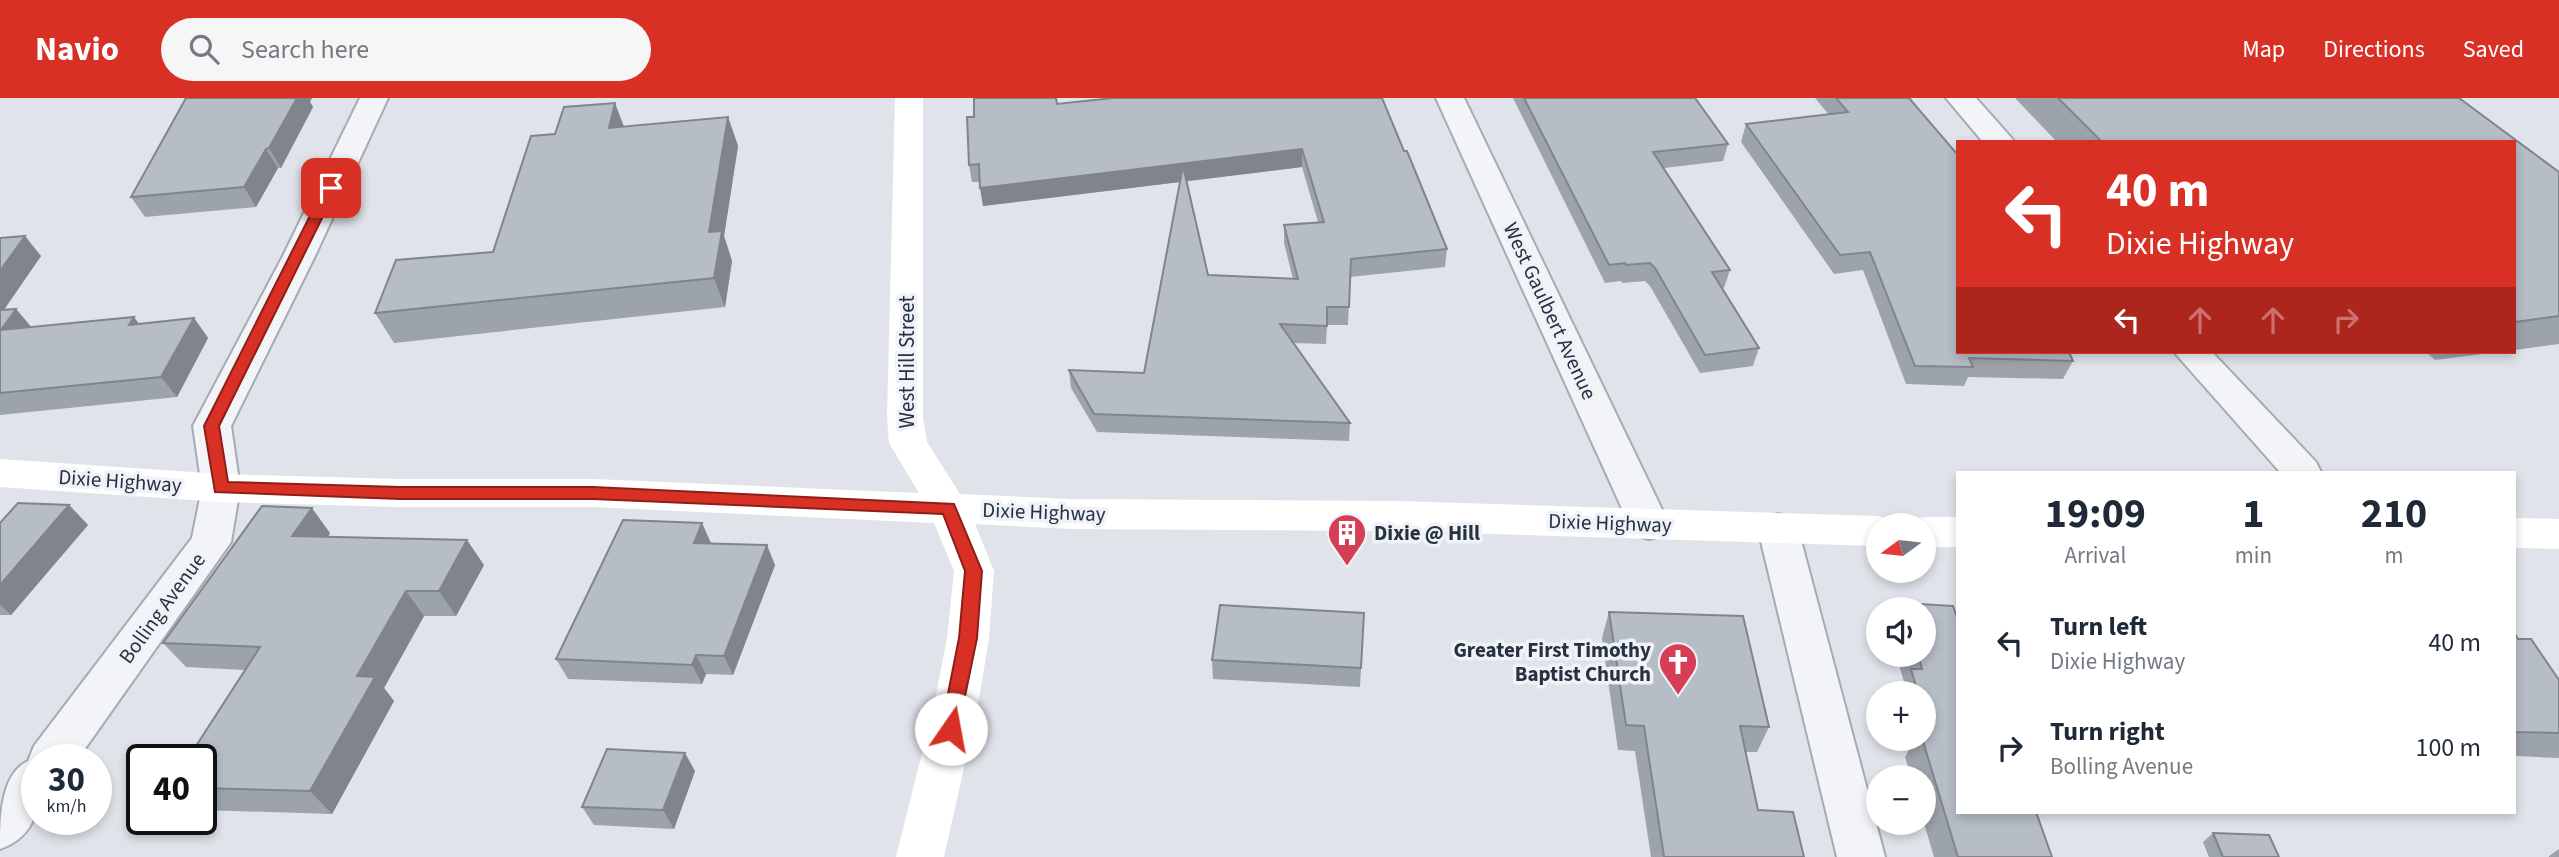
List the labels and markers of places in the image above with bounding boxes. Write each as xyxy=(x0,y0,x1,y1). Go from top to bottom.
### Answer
pin xyxy=(301,158,361,218)
building icon: Dixie @ Hill xyxy=(1326,512,1368,567)
place label: Dixie @ Hill xyxy=(1374,518,1480,548)
place label: Greater First Timothy Baptist Church xyxy=(1453,635,1651,689)
church icon: Greater First Timothy Baptist Church xyxy=(1657,641,1699,696)

